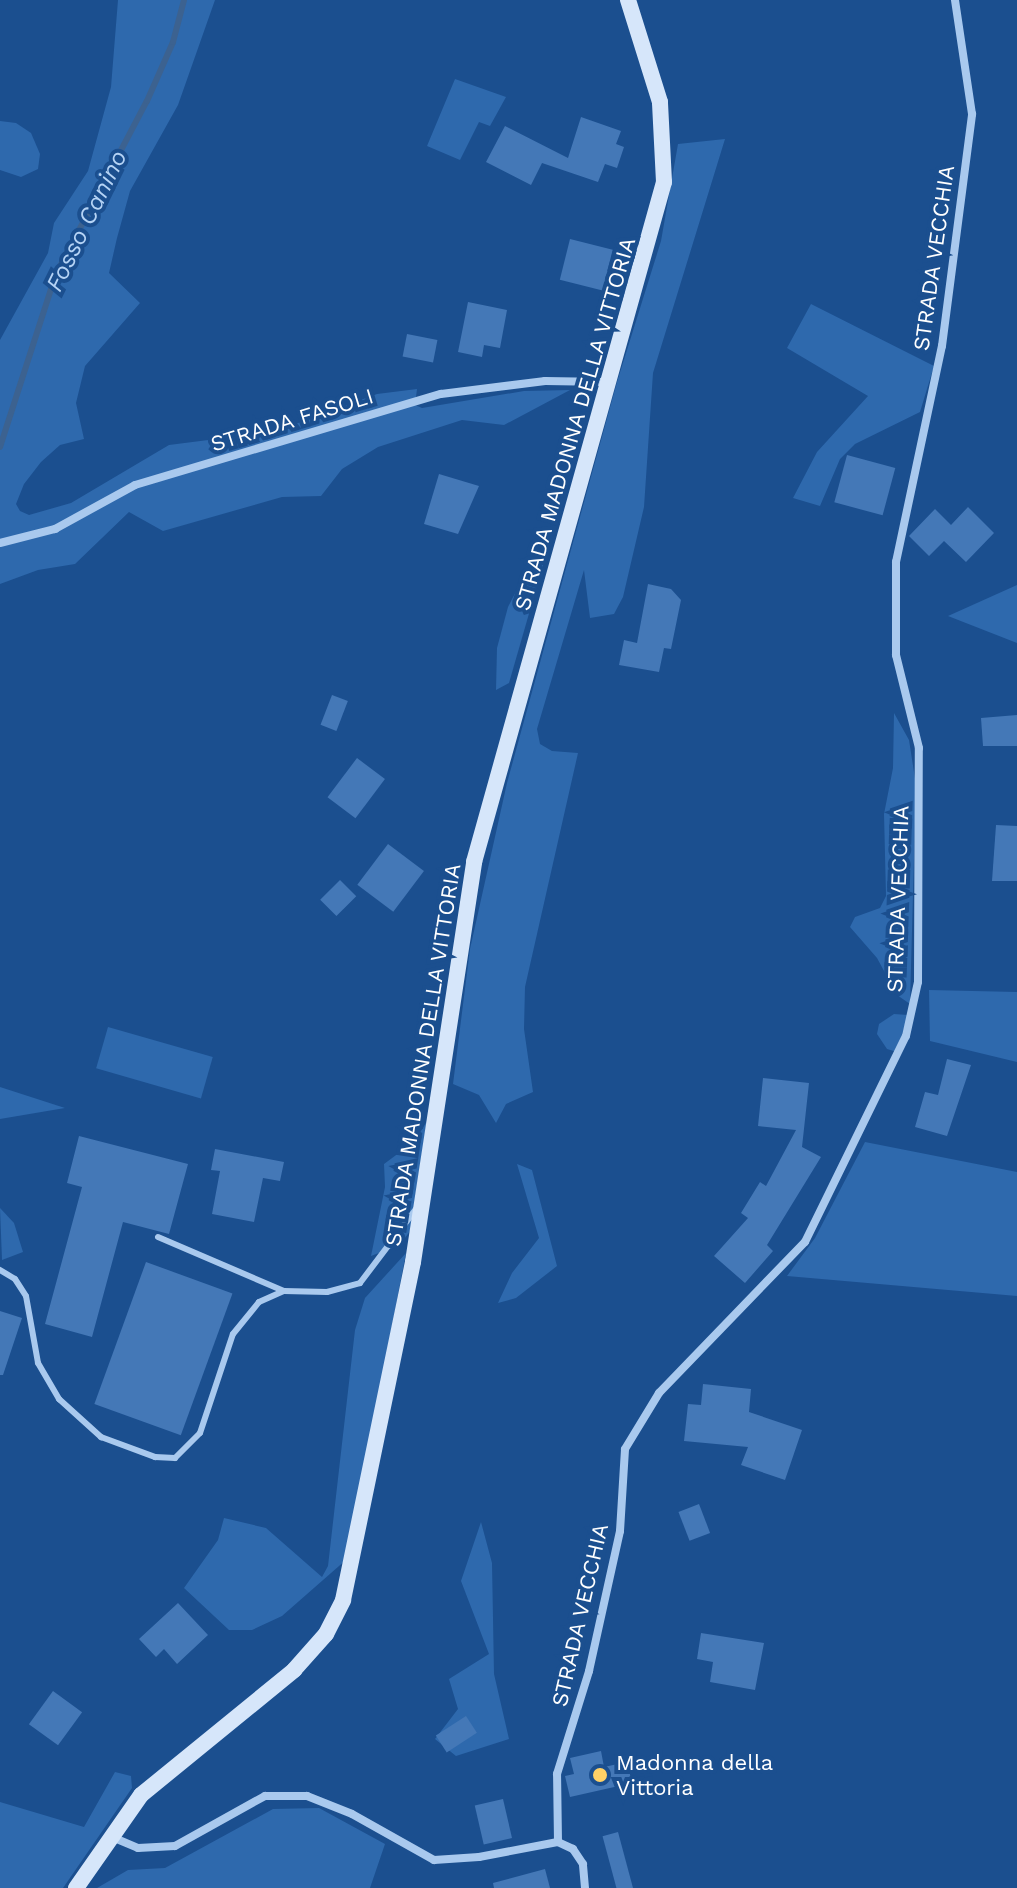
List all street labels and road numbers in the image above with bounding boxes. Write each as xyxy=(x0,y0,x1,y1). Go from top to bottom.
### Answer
street label: STRADA VECCHIA xyxy=(908,163,960,353)
street label: STRADA MADONNA DELLA VITTORIA xyxy=(509,233,641,615)
street label: STRADA FASOLI xyxy=(207,383,377,457)
street label: STRADA VECCHIA xyxy=(882,804,914,994)
street label: STRADA MADONNA DELLA VITTORIA xyxy=(379,860,467,1250)
street label: STRADA VECCHIA xyxy=(546,1520,614,1710)

